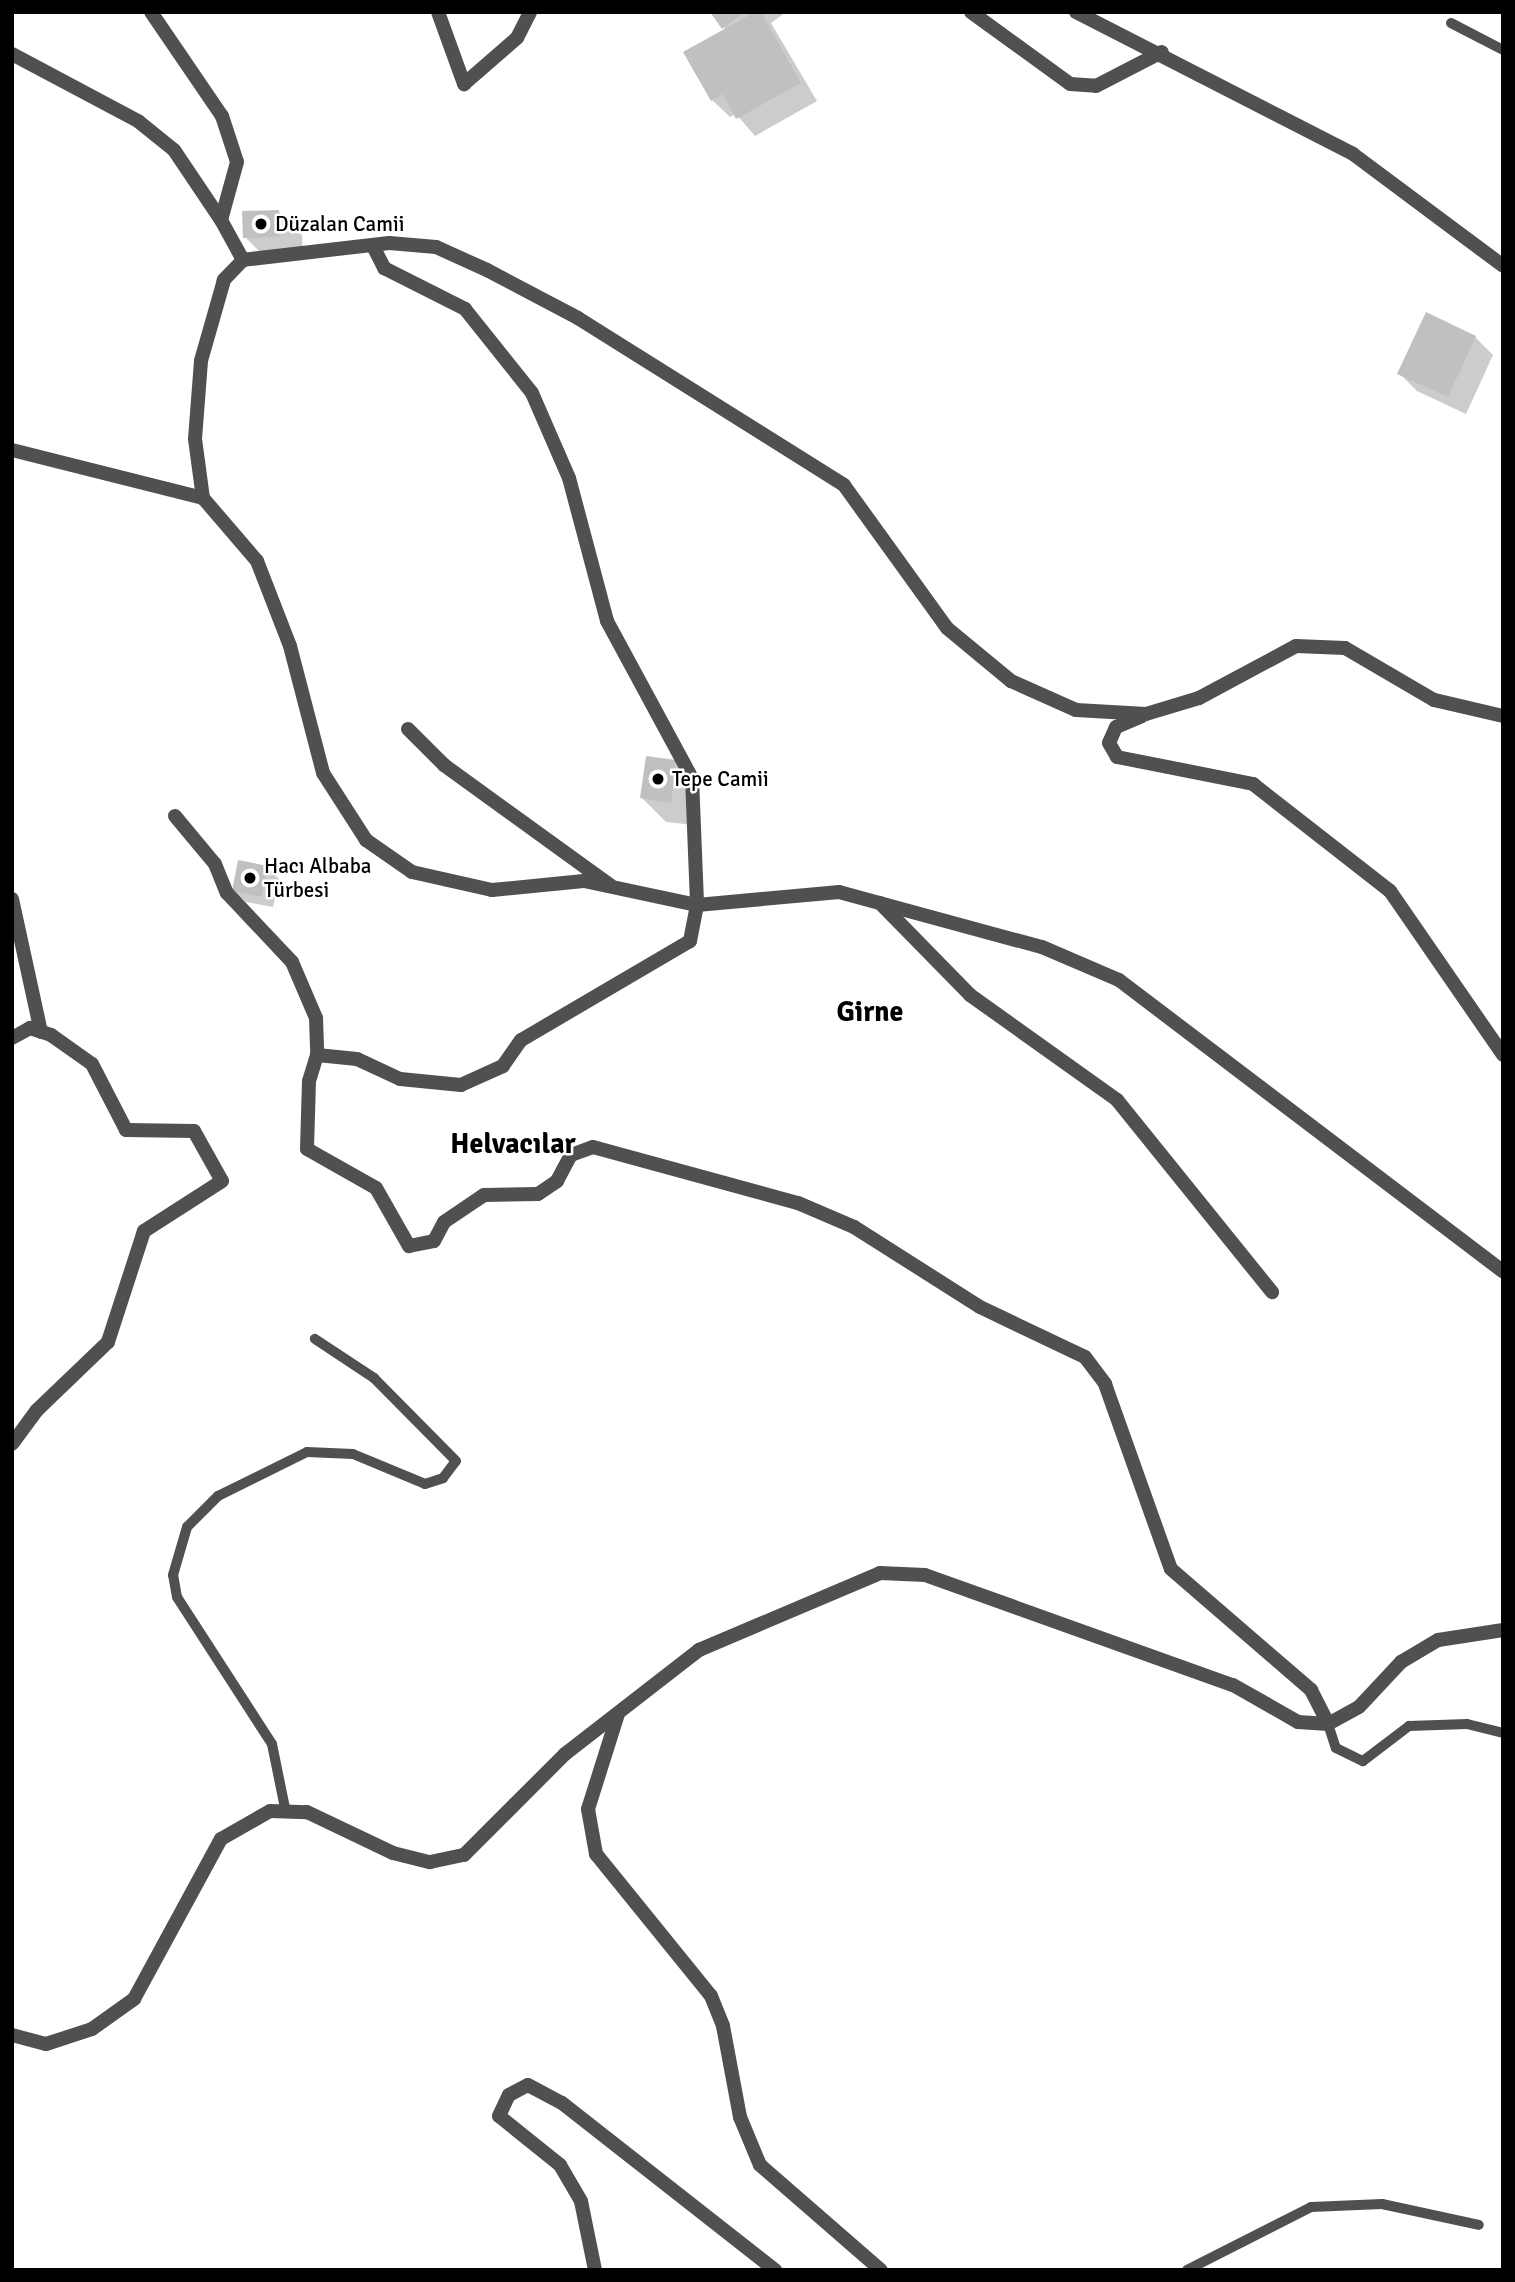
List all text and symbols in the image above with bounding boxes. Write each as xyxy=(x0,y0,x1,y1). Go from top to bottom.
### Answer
place label: Düzalan Camii xyxy=(275,211,404,237)
marker: Düzalan Camii xyxy=(253,216,269,232)
place label: Tepe Camii xyxy=(672,766,769,792)
marker: Tepe Camii xyxy=(650,771,666,787)
place label: Hacı Albaba Türbesi xyxy=(264,853,371,903)
marker: Hacı Albaba Türbesi xyxy=(242,870,258,886)
district label: Girne xyxy=(836,995,904,1029)
district label: Helvacılar xyxy=(450,1127,576,1161)

